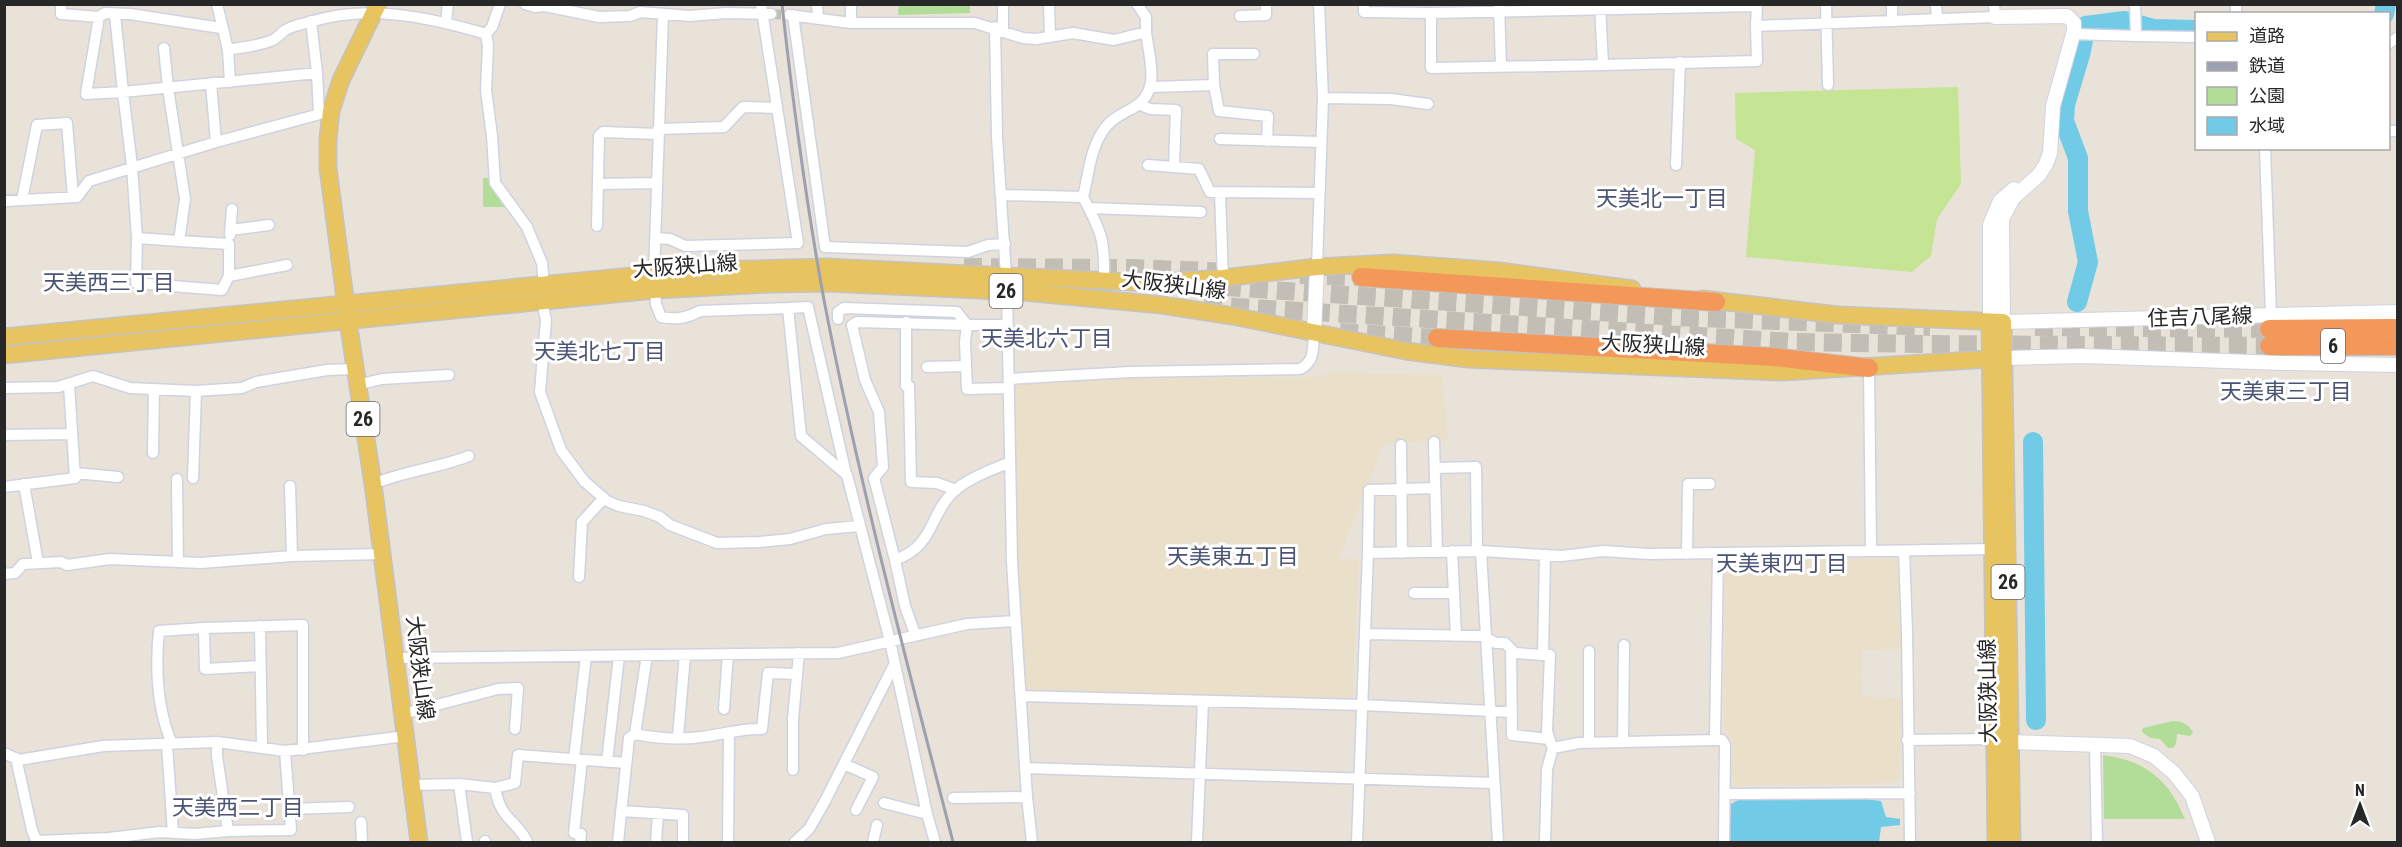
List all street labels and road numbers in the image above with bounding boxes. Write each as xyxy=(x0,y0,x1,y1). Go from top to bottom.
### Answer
street label: 大阪狭山線 xyxy=(632,250,738,282)
street label: 大阪狭山線 xyxy=(1120,267,1228,303)
road number: 26 xyxy=(990,274,1022,308)
street label: 住吉八尾線 xyxy=(2147,303,2253,331)
road number: 6 xyxy=(2321,329,2345,363)
street label: 大阪狭山線 xyxy=(1600,330,1706,360)
road number: 26 xyxy=(346,402,380,436)
road number: 26 xyxy=(1992,565,2024,599)
street label: 大阪狭山線 xyxy=(402,614,438,722)
street label: 大阪狭山線 xyxy=(1975,638,2001,744)

